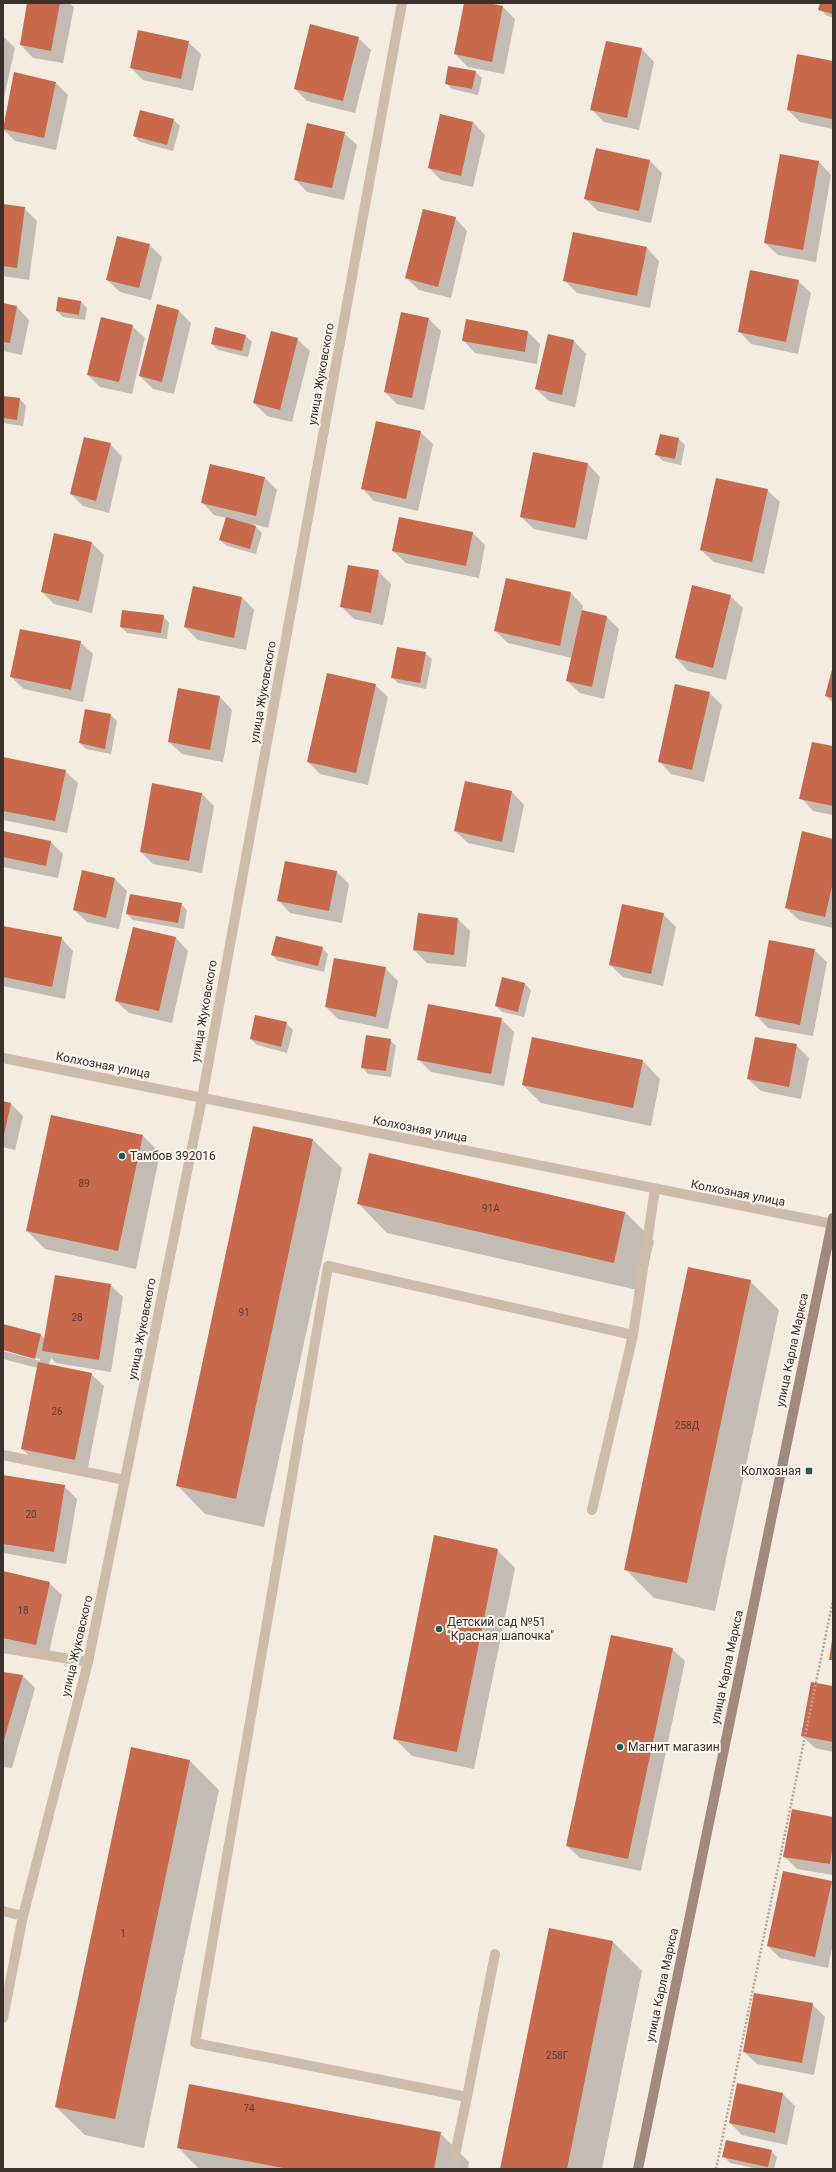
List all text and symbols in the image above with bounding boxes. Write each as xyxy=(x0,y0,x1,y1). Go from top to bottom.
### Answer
street label: улица Жуковского xyxy=(305,322,337,426)
street label: улица Жуковского xyxy=(247,640,279,744)
street label: улица Жуковского xyxy=(188,959,220,1063)
street label: Колхозная улица xyxy=(55,1049,151,1081)
street label: Колхозная улица xyxy=(372,1113,468,1145)
place label: Тамбов 392016 xyxy=(130,1149,216,1163)
marker: Тамбов 392016 xyxy=(117,1151,127,1161)
street label: Колхозная улица xyxy=(690,1177,786,1209)
house number: 89 xyxy=(78,1178,90,1189)
house number: 91А xyxy=(482,1203,500,1214)
street label: улица Жуковского xyxy=(125,1277,159,1381)
street label: улица Карла Маркса xyxy=(773,1292,811,1408)
house number: 91 xyxy=(238,1307,250,1318)
house number: 28 xyxy=(71,1312,83,1323)
house number: 26 xyxy=(51,1406,63,1417)
house number: 258Д xyxy=(675,1420,700,1431)
place label: Колхозная xyxy=(741,1464,801,1478)
marker: Колхозная xyxy=(804,1466,814,1476)
house number: 20 xyxy=(25,1509,37,1520)
street label: улица Жуковского xyxy=(59,1594,96,1698)
house number: 18 xyxy=(17,1605,29,1616)
street label: улица Карла Маркса xyxy=(708,1609,746,1725)
place label: Детский сад №51 "Красная шапочка" xyxy=(447,1615,554,1643)
marker: Детский сад №51 "Красная шапочка" xyxy=(434,1624,444,1634)
place label: Магнит магазин xyxy=(628,1740,720,1754)
marker: Магнит магазин xyxy=(615,1742,625,1752)
street label: улица Карла Маркса xyxy=(643,1927,681,2043)
house number: 1 xyxy=(120,1928,126,1939)
house number: 258Г xyxy=(546,2050,569,2061)
house number: 74 xyxy=(243,2103,255,2114)

